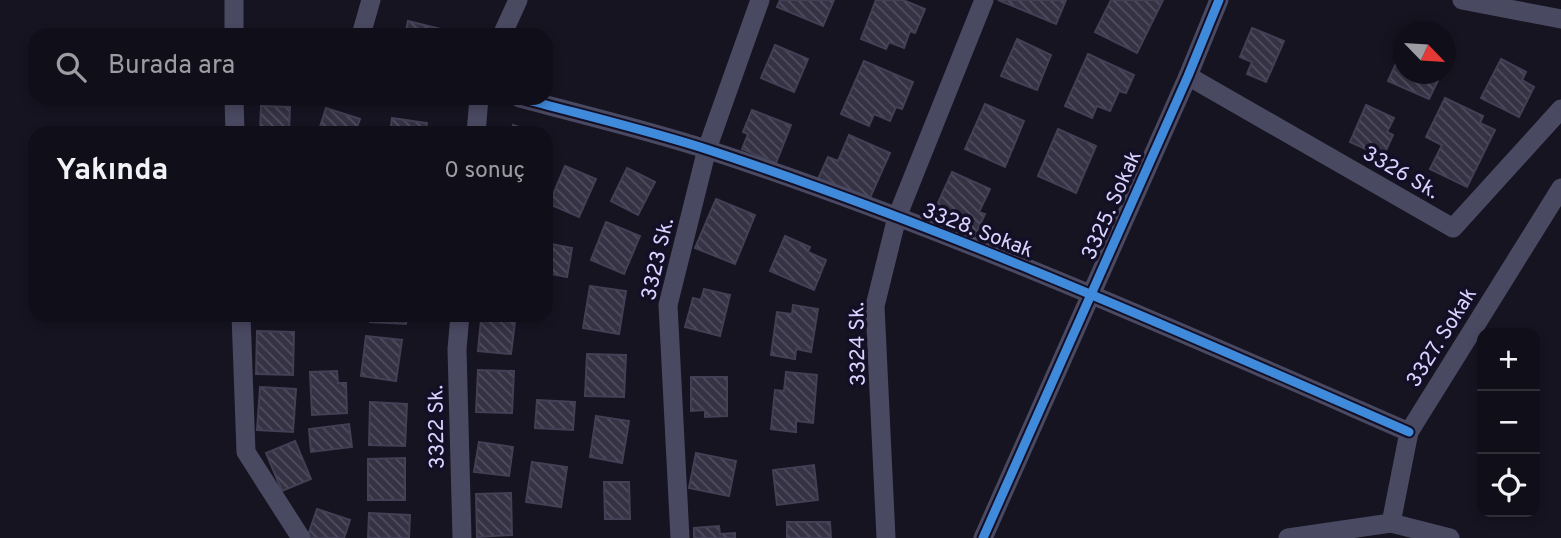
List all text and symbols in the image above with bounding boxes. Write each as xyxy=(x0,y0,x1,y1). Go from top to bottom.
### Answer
north arrow xyxy=(1393,21,1456,84)
search box xyxy=(28,28,553,105)
icon: search xyxy=(52,48,90,86)
text: Burada ara xyxy=(108,50,235,83)
street label: 3326 Sk. xyxy=(1357,141,1443,206)
street label: 3325. Sokak xyxy=(1076,147,1149,265)
text: Yakında xyxy=(56,153,168,190)
text: 0 sonuç xyxy=(444,157,525,186)
street label: 3328. Sokak xyxy=(918,198,1037,265)
street label: 3323 Sk. xyxy=(636,215,681,303)
street label: 3327. Sokak xyxy=(1401,283,1484,393)
street label: 3324 Sk. xyxy=(844,302,873,386)
map controls xyxy=(1477,328,1540,517)
button: + xyxy=(1477,328,1540,391)
street label: 3322 Sk. xyxy=(423,385,452,469)
button: − xyxy=(1477,391,1540,454)
button: locate xyxy=(1477,454,1540,517)

